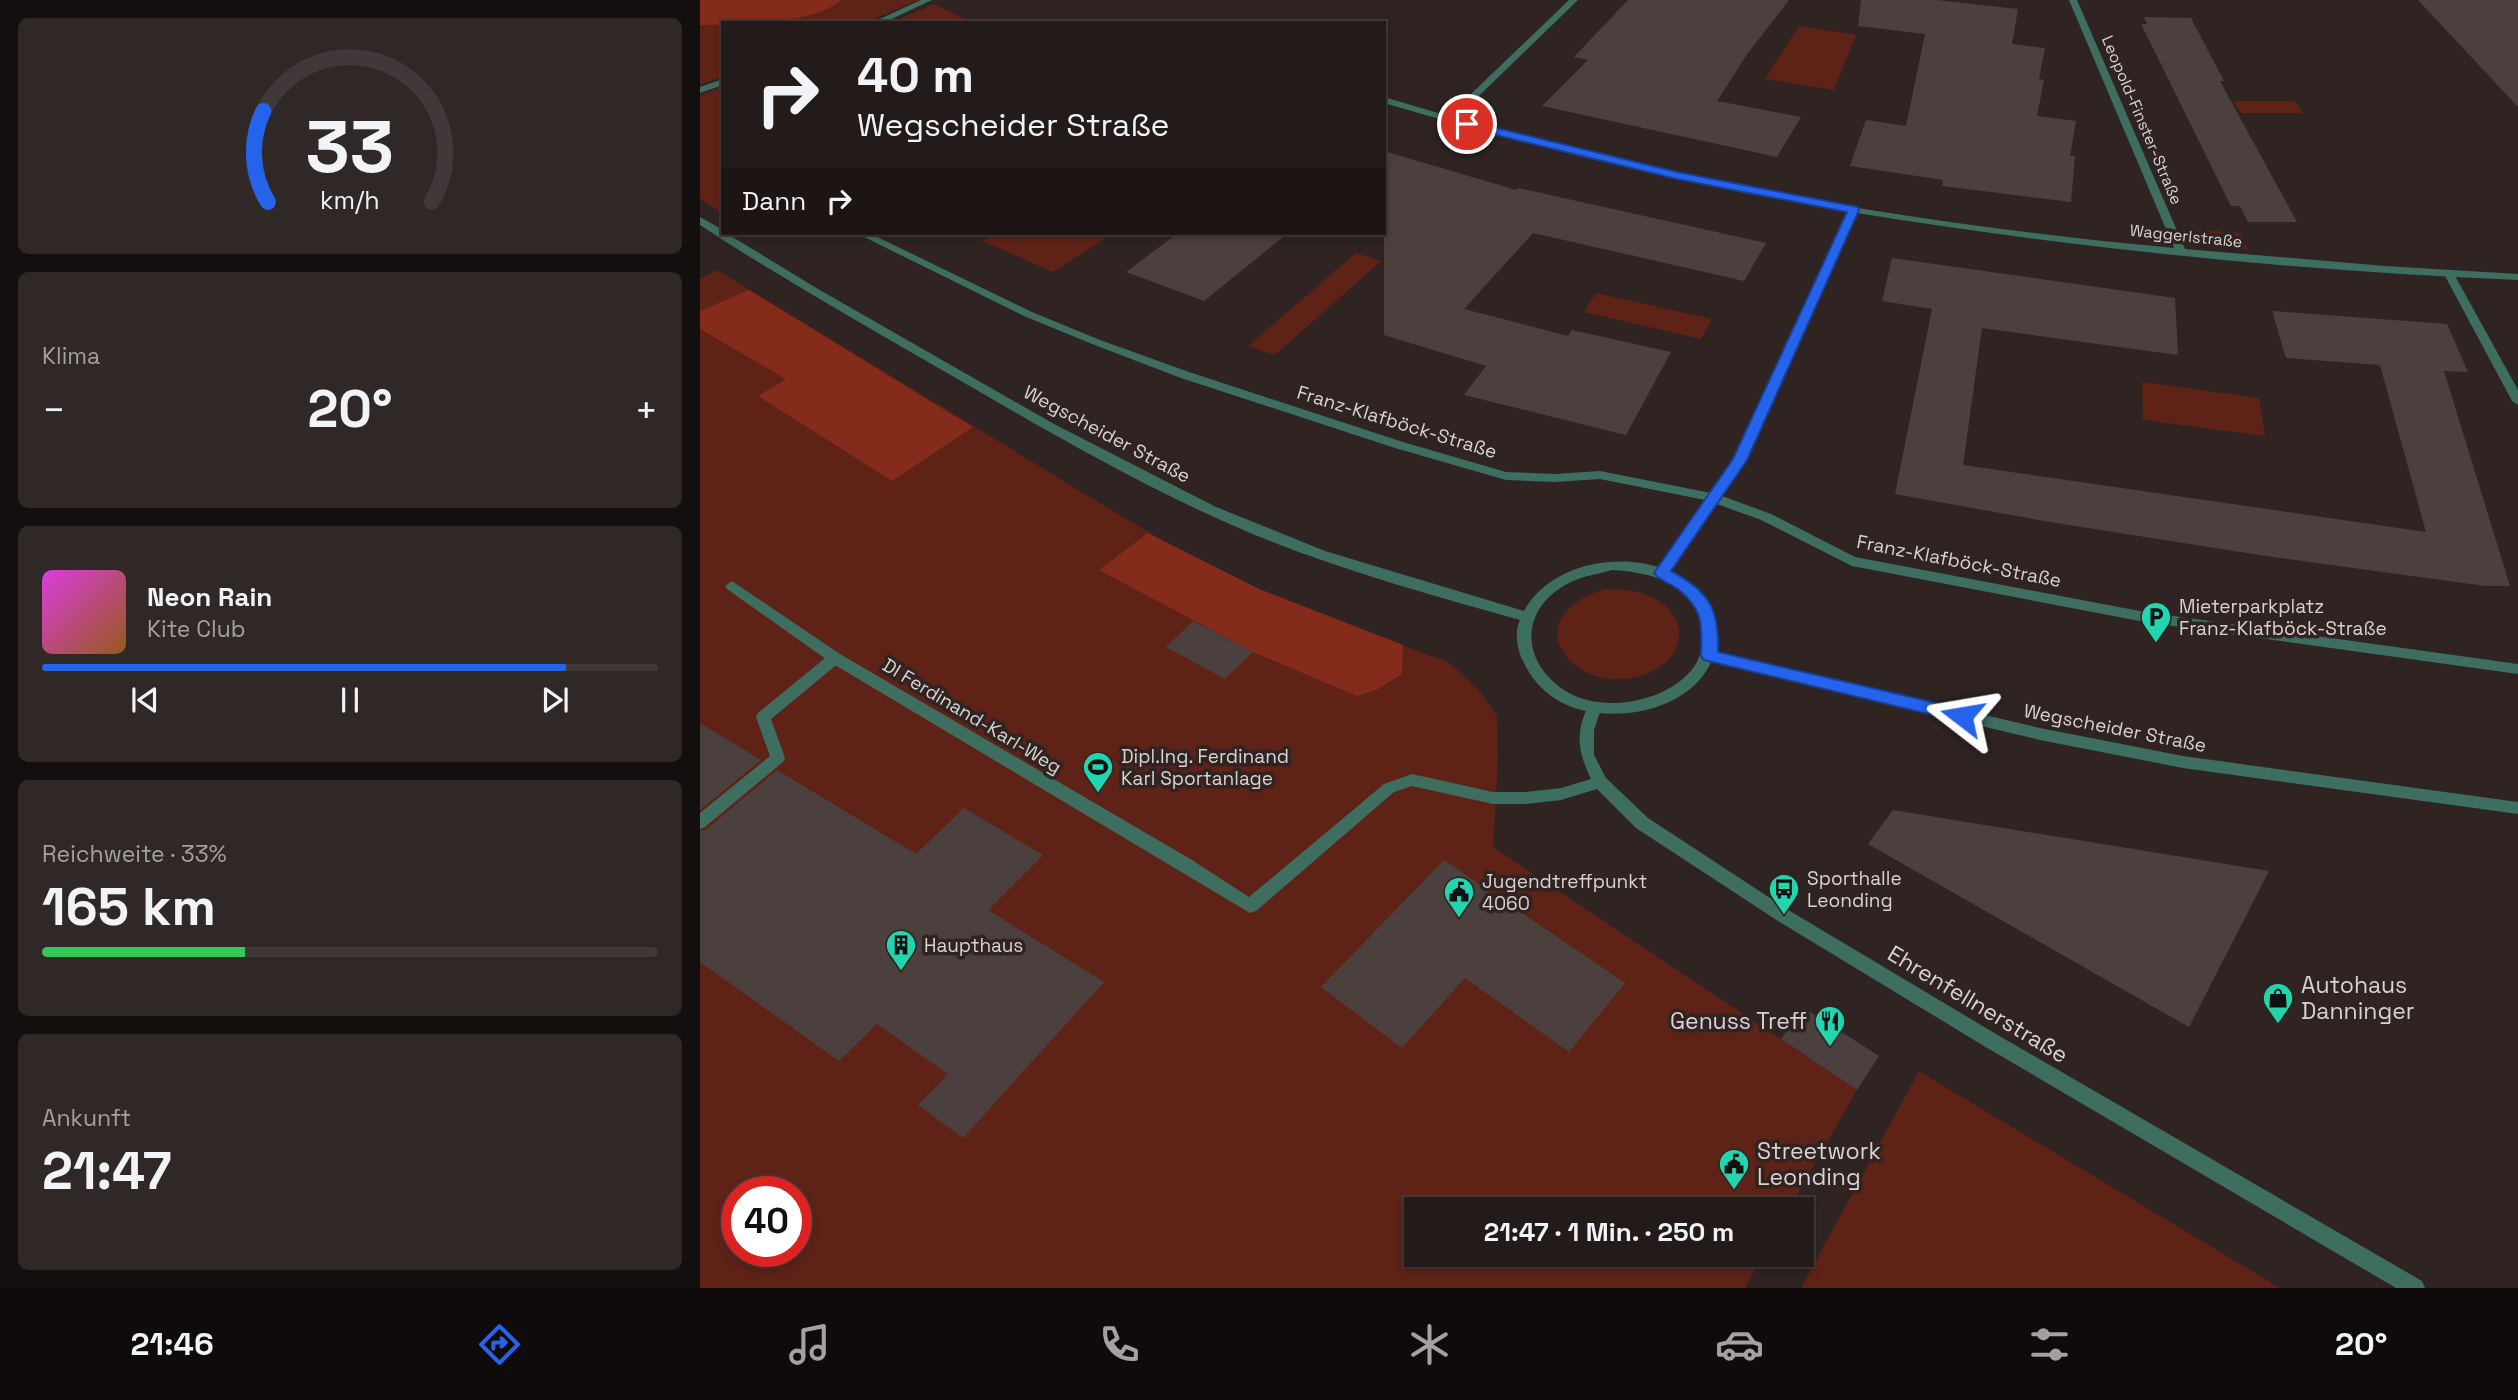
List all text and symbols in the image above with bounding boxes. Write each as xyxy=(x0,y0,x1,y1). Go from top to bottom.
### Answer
street label: Leopold-Finster-Straße xyxy=(2097,32,2187,208)
text: 40 m xyxy=(857,44,974,106)
icon: right xyxy=(742,49,833,140)
pin xyxy=(1437,94,1497,154)
text: 33 xyxy=(306,100,394,193)
text: Wegscheider Straße xyxy=(857,105,1170,145)
icon: arrive xyxy=(1448,105,1486,143)
icon: right xyxy=(820,182,858,220)
text: km/h xyxy=(320,184,380,216)
text: Dann xyxy=(742,184,806,218)
street label: Waggerlstraße xyxy=(2129,220,2243,252)
text: Klima xyxy=(42,341,100,371)
text: 20° xyxy=(307,376,393,442)
street label: Wegscheider Straße xyxy=(1019,379,1195,489)
street label: Franz-Klafböck-Straße xyxy=(1294,380,1500,464)
text: − xyxy=(42,386,66,434)
text: + xyxy=(634,386,658,434)
street label: Franz-Klafböck-Straße xyxy=(1855,529,2063,593)
text: Neon Rain xyxy=(147,580,272,614)
place label: Mieterparkplatz Franz-Klafböck-Straße xyxy=(2179,594,2387,641)
parking icon: Mieterparkplatz Franz-Klafböck-Straße xyxy=(2139,600,2173,644)
text: Kite Club xyxy=(147,614,246,644)
street label: DI Ferdinand-Karl-Weg xyxy=(878,653,1066,779)
position arrow xyxy=(1925,679,1999,753)
icon: previous xyxy=(126,681,164,719)
icon: pause xyxy=(331,681,369,719)
icon: next xyxy=(536,681,574,719)
street label: Wegscheider Straße xyxy=(2022,698,2208,758)
place label: Dipl.Ing. Ferdinand Karl Sportanlage xyxy=(1121,744,1289,791)
sports icon: Dipl.Ing. Ferdinand Karl Sportanlage xyxy=(1081,750,1115,794)
text: Reichweite · 33% xyxy=(42,839,226,869)
place label: Sporthalle Leonding xyxy=(1807,866,1902,913)
place label: Jugendtreffpunkt 4060 xyxy=(1482,869,1647,916)
bus stop icon: Sporthalle Leonding xyxy=(1767,872,1801,916)
text: 165 km xyxy=(42,874,216,940)
public building icon: Jugendtreffpunkt 4060 xyxy=(1442,875,1476,919)
building icon: Haupthaus xyxy=(884,928,918,972)
place label: Haupthaus xyxy=(924,933,1023,958)
street label: Ehrenfellnerstraße xyxy=(1882,938,2074,1070)
place label: Autohaus Danninger xyxy=(2301,970,2414,1026)
shop icon: Autohaus Danninger xyxy=(2261,981,2295,1025)
restaurant icon: Genuss Treff xyxy=(1813,1004,1847,1048)
place label: Genuss Treff xyxy=(1670,1006,1807,1036)
text: Ankunft xyxy=(42,1103,131,1133)
place label: Streetwork Leonding xyxy=(1757,1136,1881,1192)
text: 21:47 xyxy=(42,1138,172,1204)
public building icon: Streetwork Leonding xyxy=(1717,1147,1751,1191)
speed limit sign: 40 xyxy=(721,1176,812,1267)
text: 21:47 · 1 Min. · 250 m xyxy=(1484,1215,1734,1249)
icon: directions xyxy=(475,1320,524,1369)
icon: music xyxy=(785,1320,834,1369)
icon: phone xyxy=(1095,1320,1144,1369)
icon: climate xyxy=(1405,1320,1454,1369)
icon: car xyxy=(1715,1320,1764,1369)
icon: filters xyxy=(2025,1320,2074,1369)
text: 21:46 xyxy=(131,1324,214,1364)
text: 20° xyxy=(2335,1324,2387,1364)

